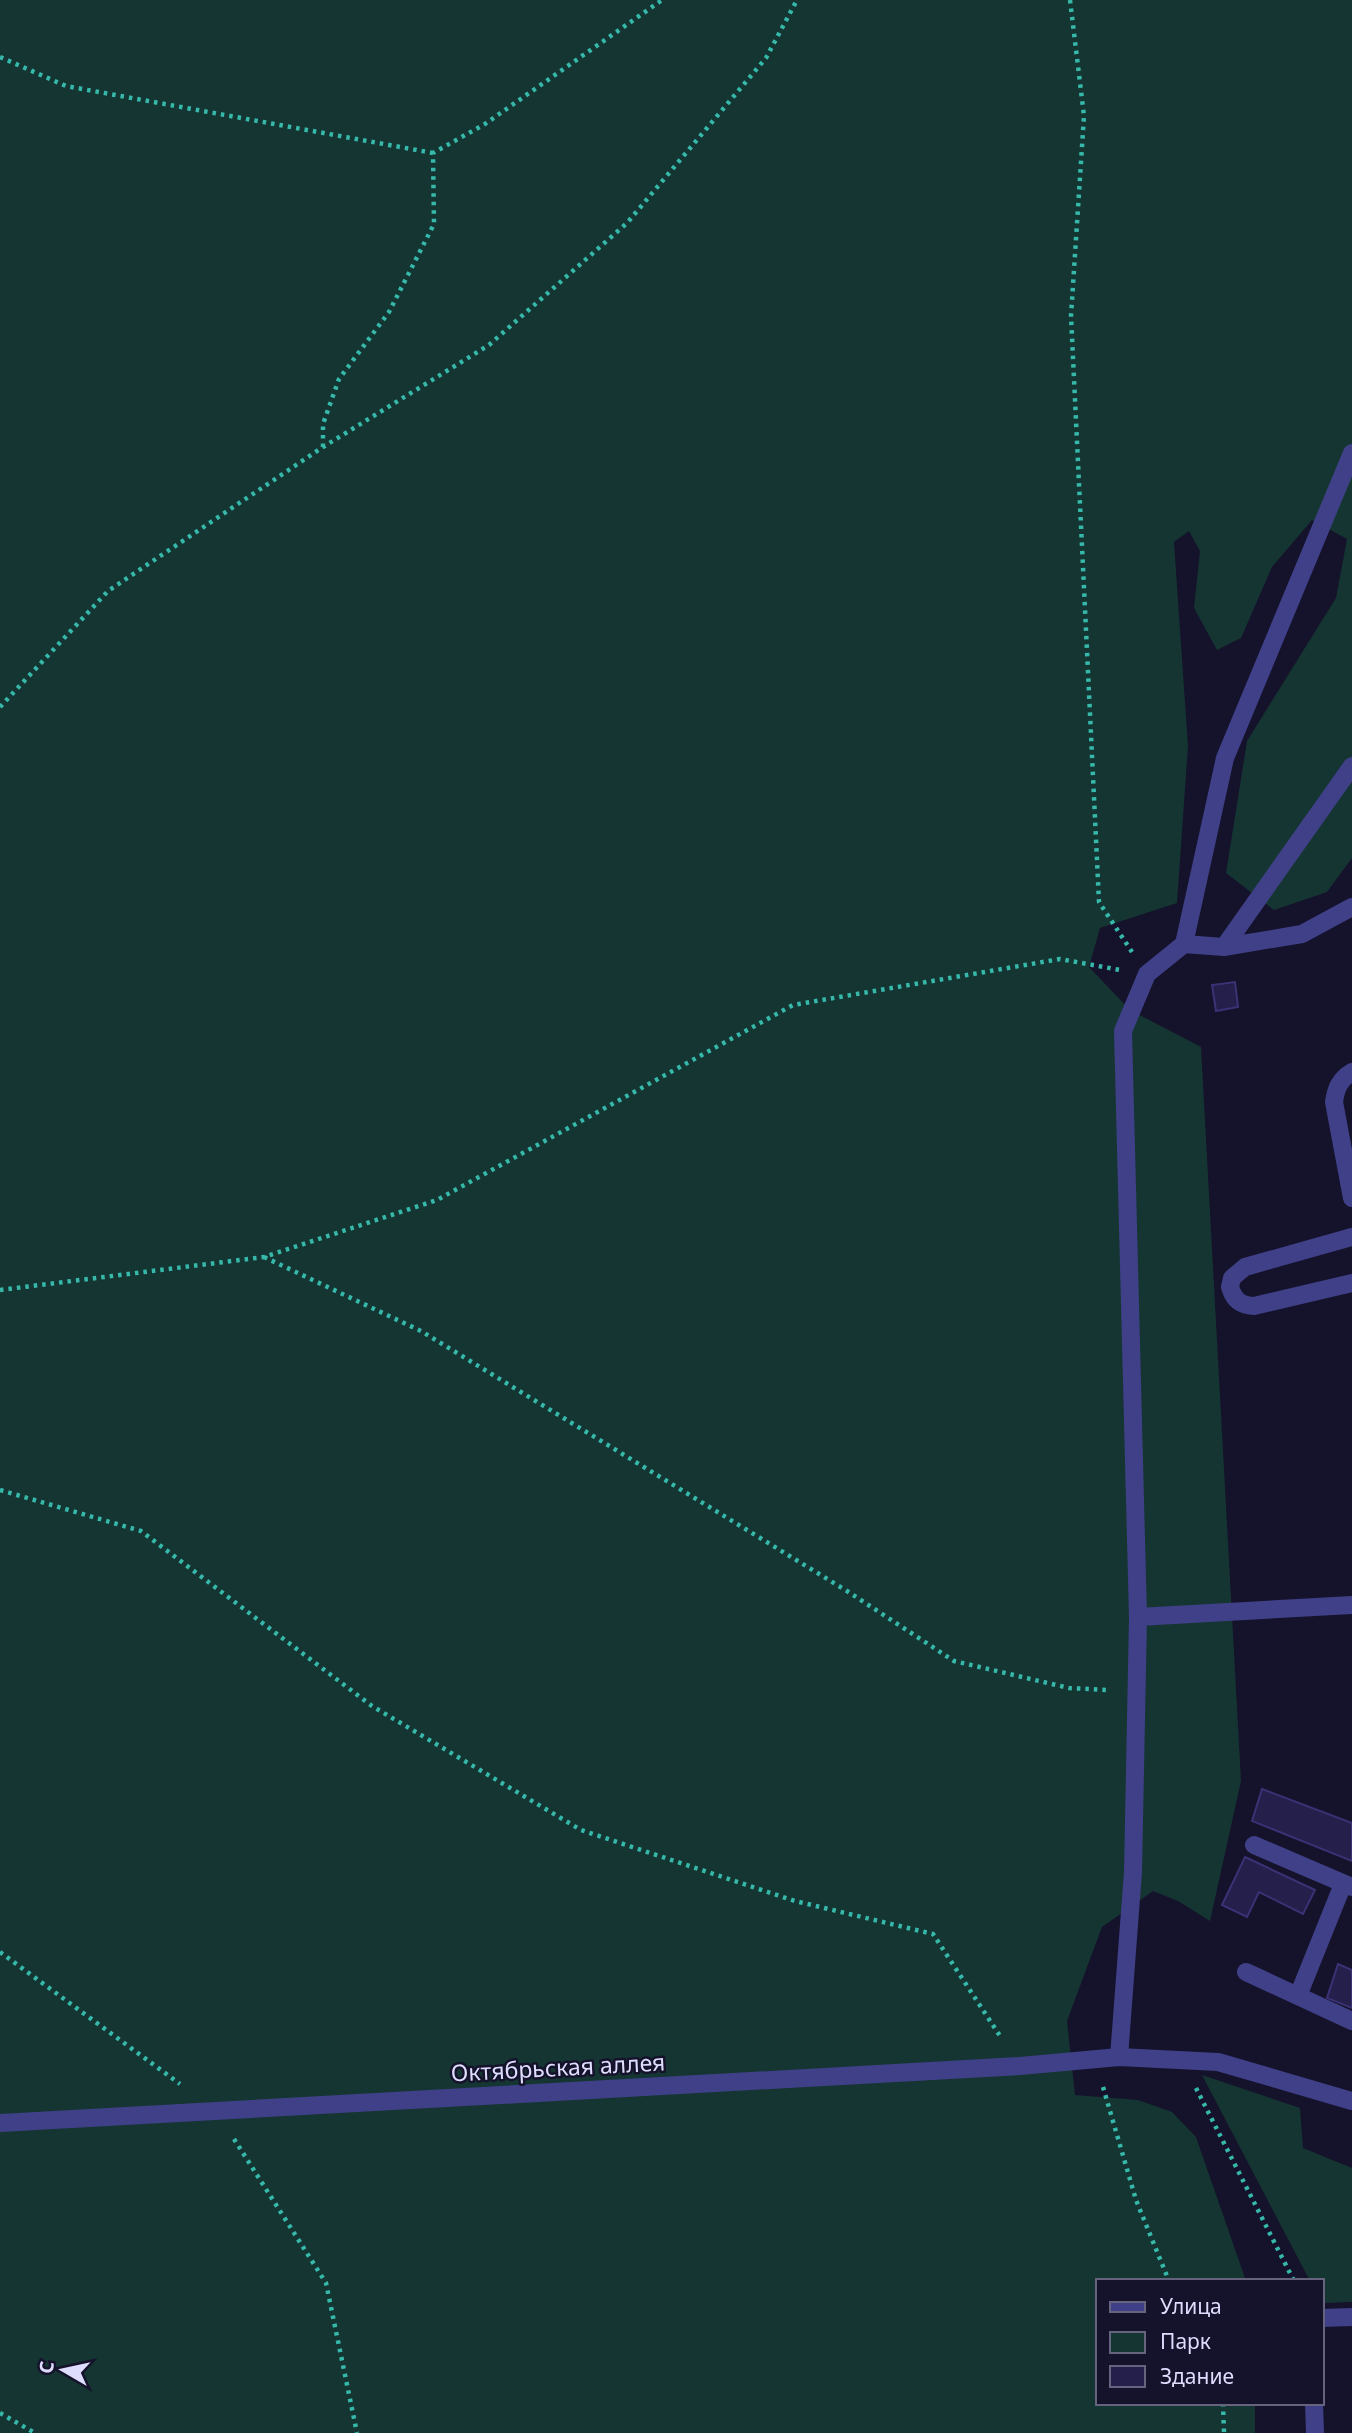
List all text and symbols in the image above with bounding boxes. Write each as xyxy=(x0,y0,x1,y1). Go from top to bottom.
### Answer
street label: Октябрьская аллея xyxy=(450,2045,666,2089)
legend xyxy=(1096,2279,1324,2405)
text: Улица xyxy=(1160,2292,1222,2320)
text: Парк xyxy=(1160,2327,1211,2355)
north arrow xyxy=(28,2335,98,2405)
text: С xyxy=(32,2359,60,2375)
text: Здание xyxy=(1160,2362,1234,2390)

